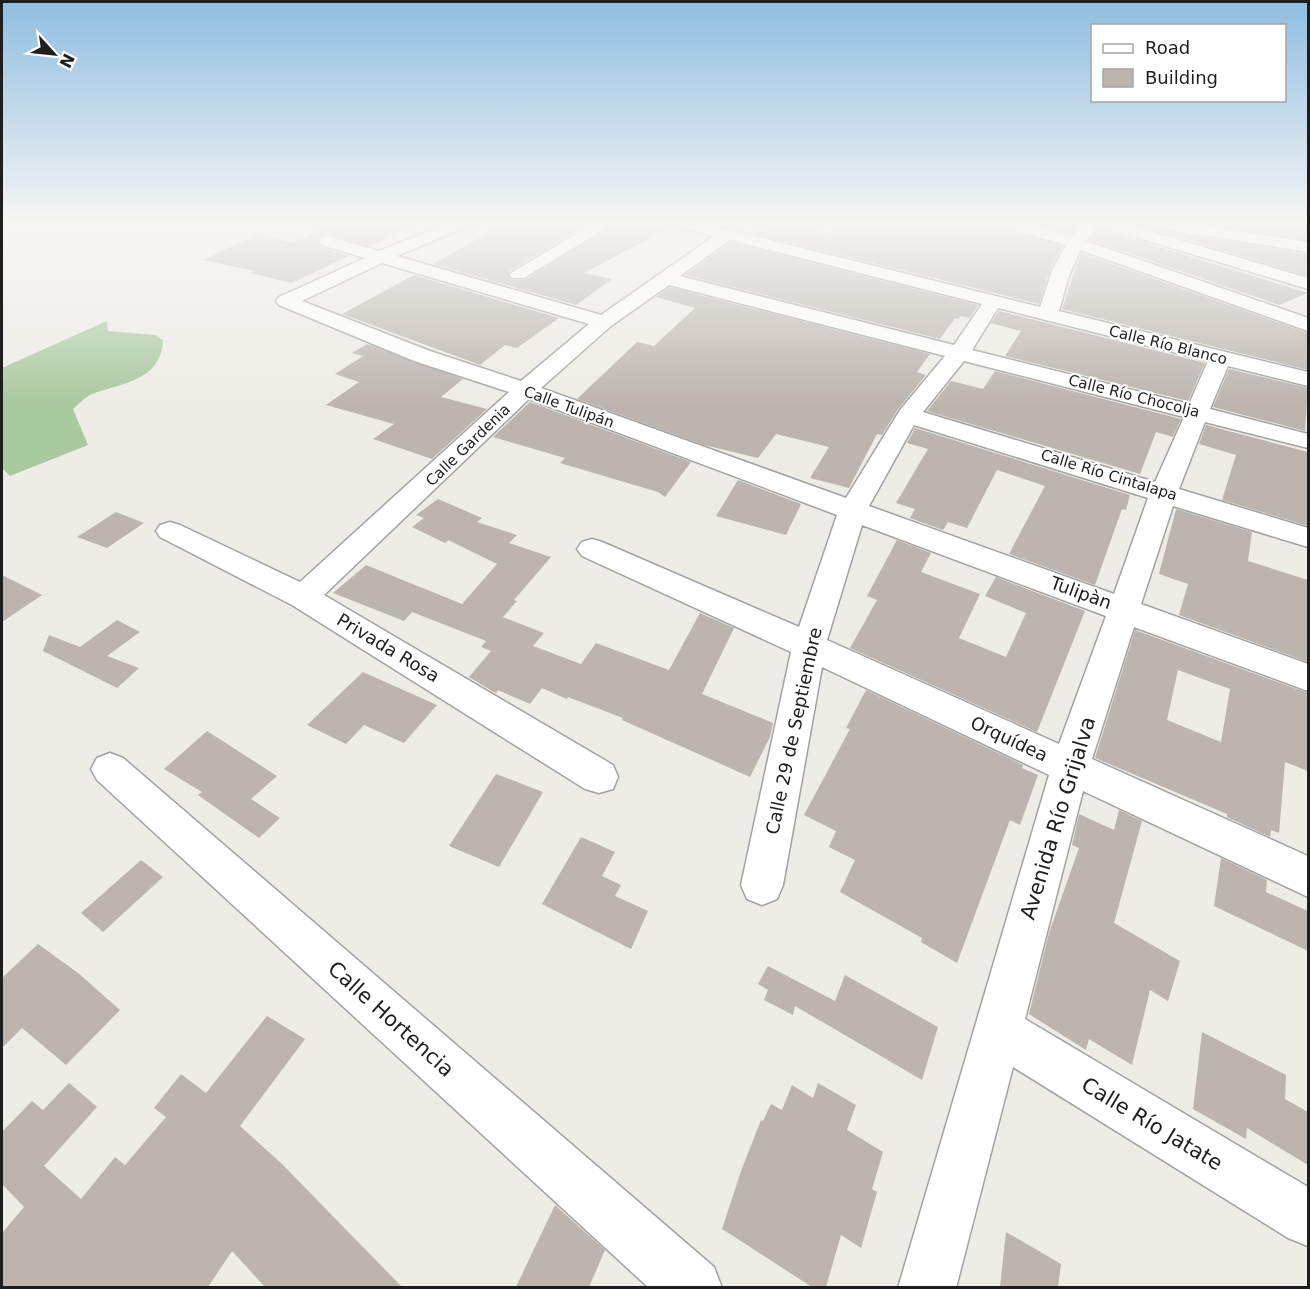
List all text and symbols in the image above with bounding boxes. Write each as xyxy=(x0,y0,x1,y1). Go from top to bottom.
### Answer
north arrow xyxy=(24,24,84,84)
legend xyxy=(1091,24,1286,102)
text: Road xyxy=(1145,37,1190,58)
text: N xyxy=(55,50,78,71)
text: Building xyxy=(1145,67,1218,88)
street label: Calle Río Blanco xyxy=(1107,322,1229,368)
street label: Calle Río Chocolja xyxy=(1066,371,1202,421)
street label: Calle Tulipán xyxy=(521,382,617,432)
street label: Calle Gardenia xyxy=(422,400,514,490)
street label: Calle Río Cintalapa xyxy=(1039,446,1179,504)
street label: Tulipàn xyxy=(1047,571,1115,613)
street label: Privada Rosa xyxy=(333,609,443,686)
street label: Calle 29 de Septiembre xyxy=(761,625,826,836)
street label: Orquídea xyxy=(967,712,1051,766)
street label: Avenida Río Grijalva xyxy=(1016,714,1100,922)
street label: Calle Hortencia xyxy=(323,956,459,1082)
street label: Calle Río Jatate xyxy=(1077,1072,1227,1176)

